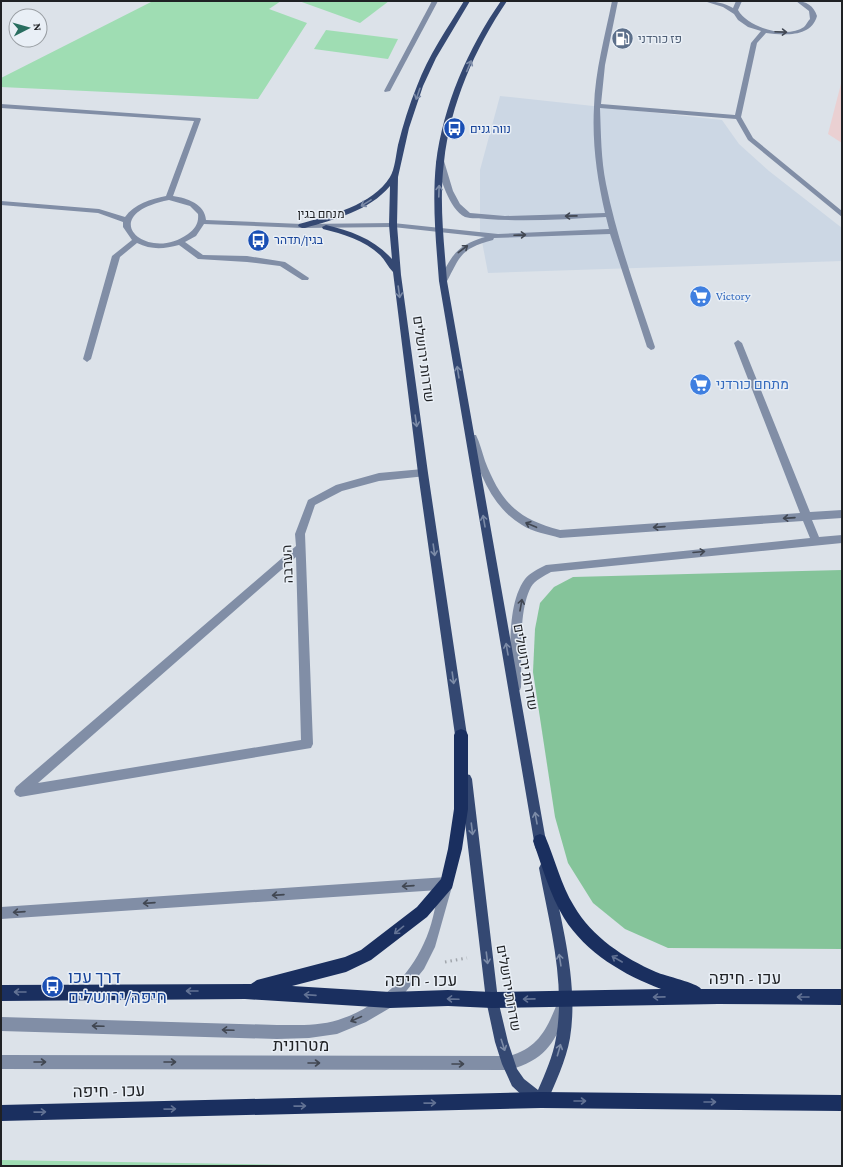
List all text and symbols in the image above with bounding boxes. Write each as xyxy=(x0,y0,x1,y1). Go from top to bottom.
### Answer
north arrow xyxy=(8,8,48,48)
text: N xyxy=(32,23,44,32)
fuel station icon: פז כורדני xyxy=(610,26,636,52)
one-way arrow xyxy=(774,29,787,36)
place label: פז כורדני xyxy=(638,32,682,46)
one-way arrow xyxy=(465,60,473,72)
one-way arrow xyxy=(413,88,421,100)
bus stop icon: נווה גנים xyxy=(442,116,468,142)
place label: נווה גנים xyxy=(470,122,511,136)
one-way arrow xyxy=(435,185,443,198)
one-way arrow xyxy=(360,199,371,208)
street label: מנחם בגין xyxy=(297,207,345,221)
one-way arrow xyxy=(565,212,578,220)
bus stop icon: בגין/תדהר xyxy=(246,227,272,253)
one-way arrow xyxy=(513,231,526,239)
place label: בגין/תדהר xyxy=(274,233,324,247)
one-way arrow xyxy=(458,245,469,253)
supermarket icon: Victory xyxy=(687,283,713,309)
one-way arrow xyxy=(395,285,403,298)
place label: Victory xyxy=(716,289,751,303)
street label: שדרות ירושלים xyxy=(410,315,438,403)
one-way arrow xyxy=(454,366,462,379)
supermarket icon: מתחם כורדני xyxy=(688,371,714,397)
place label: מתחם כורדני xyxy=(716,376,789,392)
one-way arrow xyxy=(412,414,420,427)
one-way arrow xyxy=(783,514,796,521)
one-way arrow xyxy=(480,515,488,528)
one-way arrow xyxy=(526,520,538,528)
one-way arrow xyxy=(653,524,666,531)
one-way arrow xyxy=(430,543,438,556)
street label: הערבה xyxy=(278,544,296,584)
one-way arrow xyxy=(692,548,705,556)
one-way arrow xyxy=(517,599,525,612)
street label: שדרות ירושלים xyxy=(511,623,541,711)
one-way arrow xyxy=(503,643,511,656)
one-way arrow xyxy=(449,671,457,684)
one-way arrow xyxy=(532,812,540,825)
one-way arrow xyxy=(468,822,476,835)
one-way arrow xyxy=(402,882,415,890)
one-way arrow xyxy=(272,891,285,898)
one-way arrow xyxy=(143,900,156,907)
one-way arrow xyxy=(13,908,26,915)
one-way arrow xyxy=(394,926,405,935)
street label: שדרות ירושלים xyxy=(494,944,524,1032)
one-way arrow xyxy=(483,951,491,964)
one-way arrow xyxy=(556,954,564,967)
one-way arrow xyxy=(611,954,623,962)
place label: דרך עכו חיפה/ירושלים xyxy=(68,968,167,1007)
street label: עכו - חיפה xyxy=(709,969,781,988)
street label: עכו - חיפה xyxy=(385,971,457,990)
bus stop icon: דרך עכו חיפה/ירושלים xyxy=(40,974,66,1000)
one-way arrow xyxy=(186,987,199,995)
one-way arrow xyxy=(14,988,27,996)
one-way arrow xyxy=(304,992,317,999)
one-way arrow xyxy=(653,993,666,1001)
one-way arrow xyxy=(797,993,810,1001)
one-way arrow xyxy=(447,995,460,1002)
one-way arrow xyxy=(523,996,536,1003)
one-way arrow xyxy=(351,1016,363,1023)
one-way arrow xyxy=(92,1023,105,1030)
one-way arrow xyxy=(222,1026,235,1034)
street label: מטרונית xyxy=(273,1036,329,1055)
one-way arrow xyxy=(500,1039,508,1051)
one-way arrow xyxy=(556,1044,563,1057)
one-way arrow xyxy=(33,1058,46,1066)
one-way arrow xyxy=(163,1058,176,1066)
one-way arrow xyxy=(307,1059,320,1067)
one-way arrow xyxy=(451,1060,464,1068)
street label: עכו - חיפה xyxy=(73,1081,145,1101)
one-way arrow xyxy=(573,1097,586,1105)
one-way arrow xyxy=(703,1098,716,1106)
one-way arrow xyxy=(423,1099,436,1107)
one-way arrow xyxy=(293,1102,306,1110)
one-way arrow xyxy=(163,1105,176,1113)
one-way arrow xyxy=(33,1108,46,1116)

